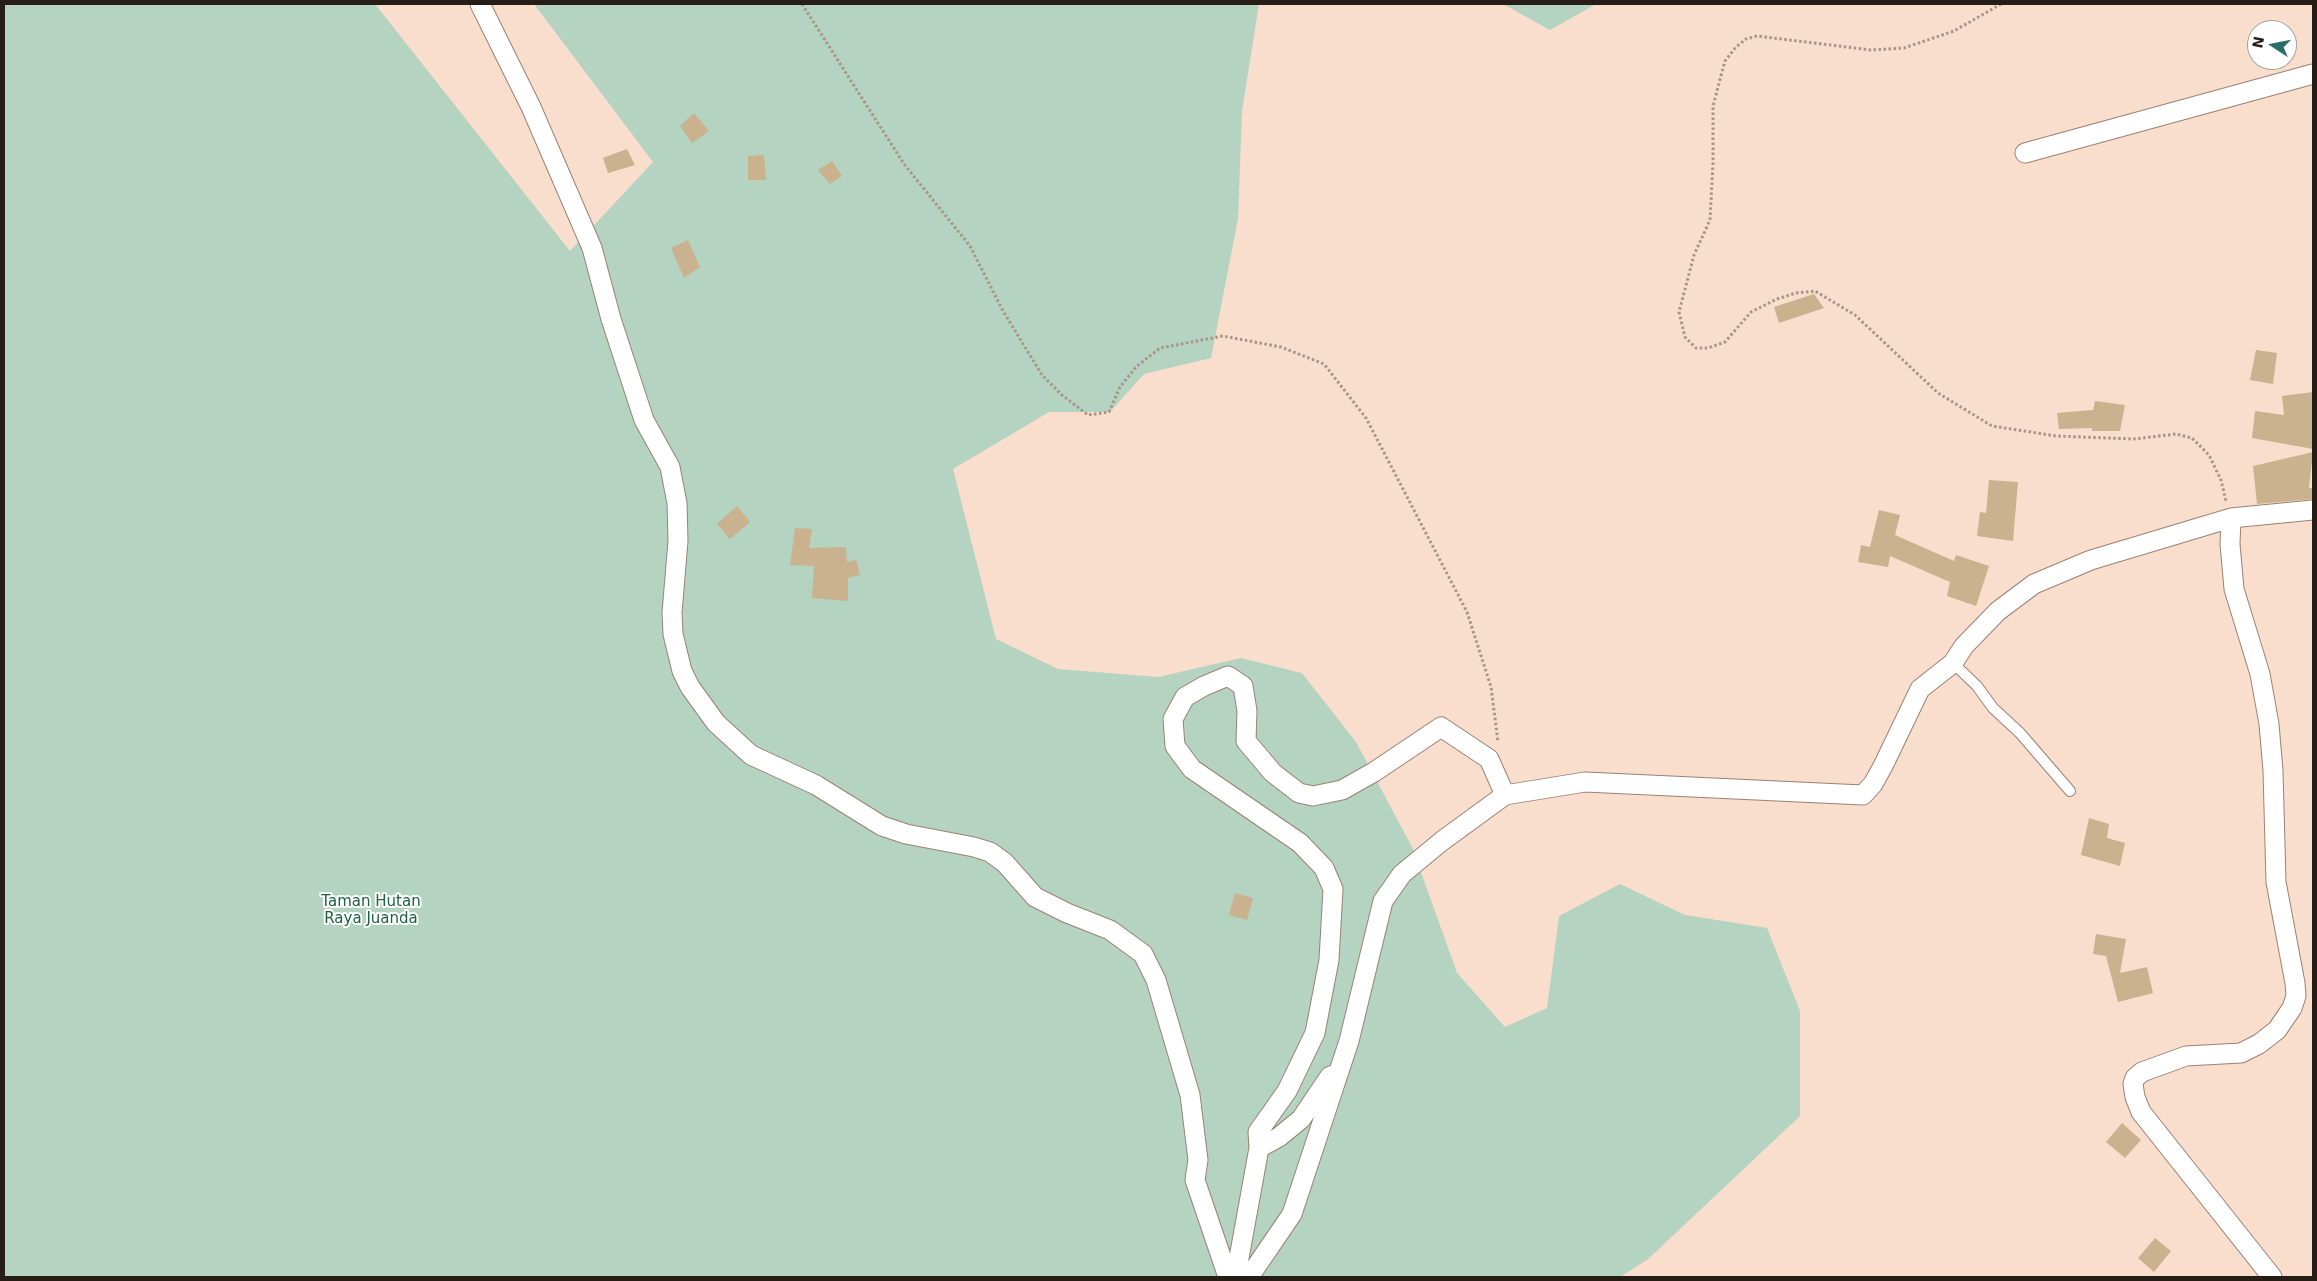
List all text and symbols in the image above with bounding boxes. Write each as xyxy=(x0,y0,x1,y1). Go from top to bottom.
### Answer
north arrow xyxy=(2247,20,2297,70)
text: N xyxy=(2249,35,2267,50)
park label: Taman Hutan Raya Juanda xyxy=(321,893,421,928)

